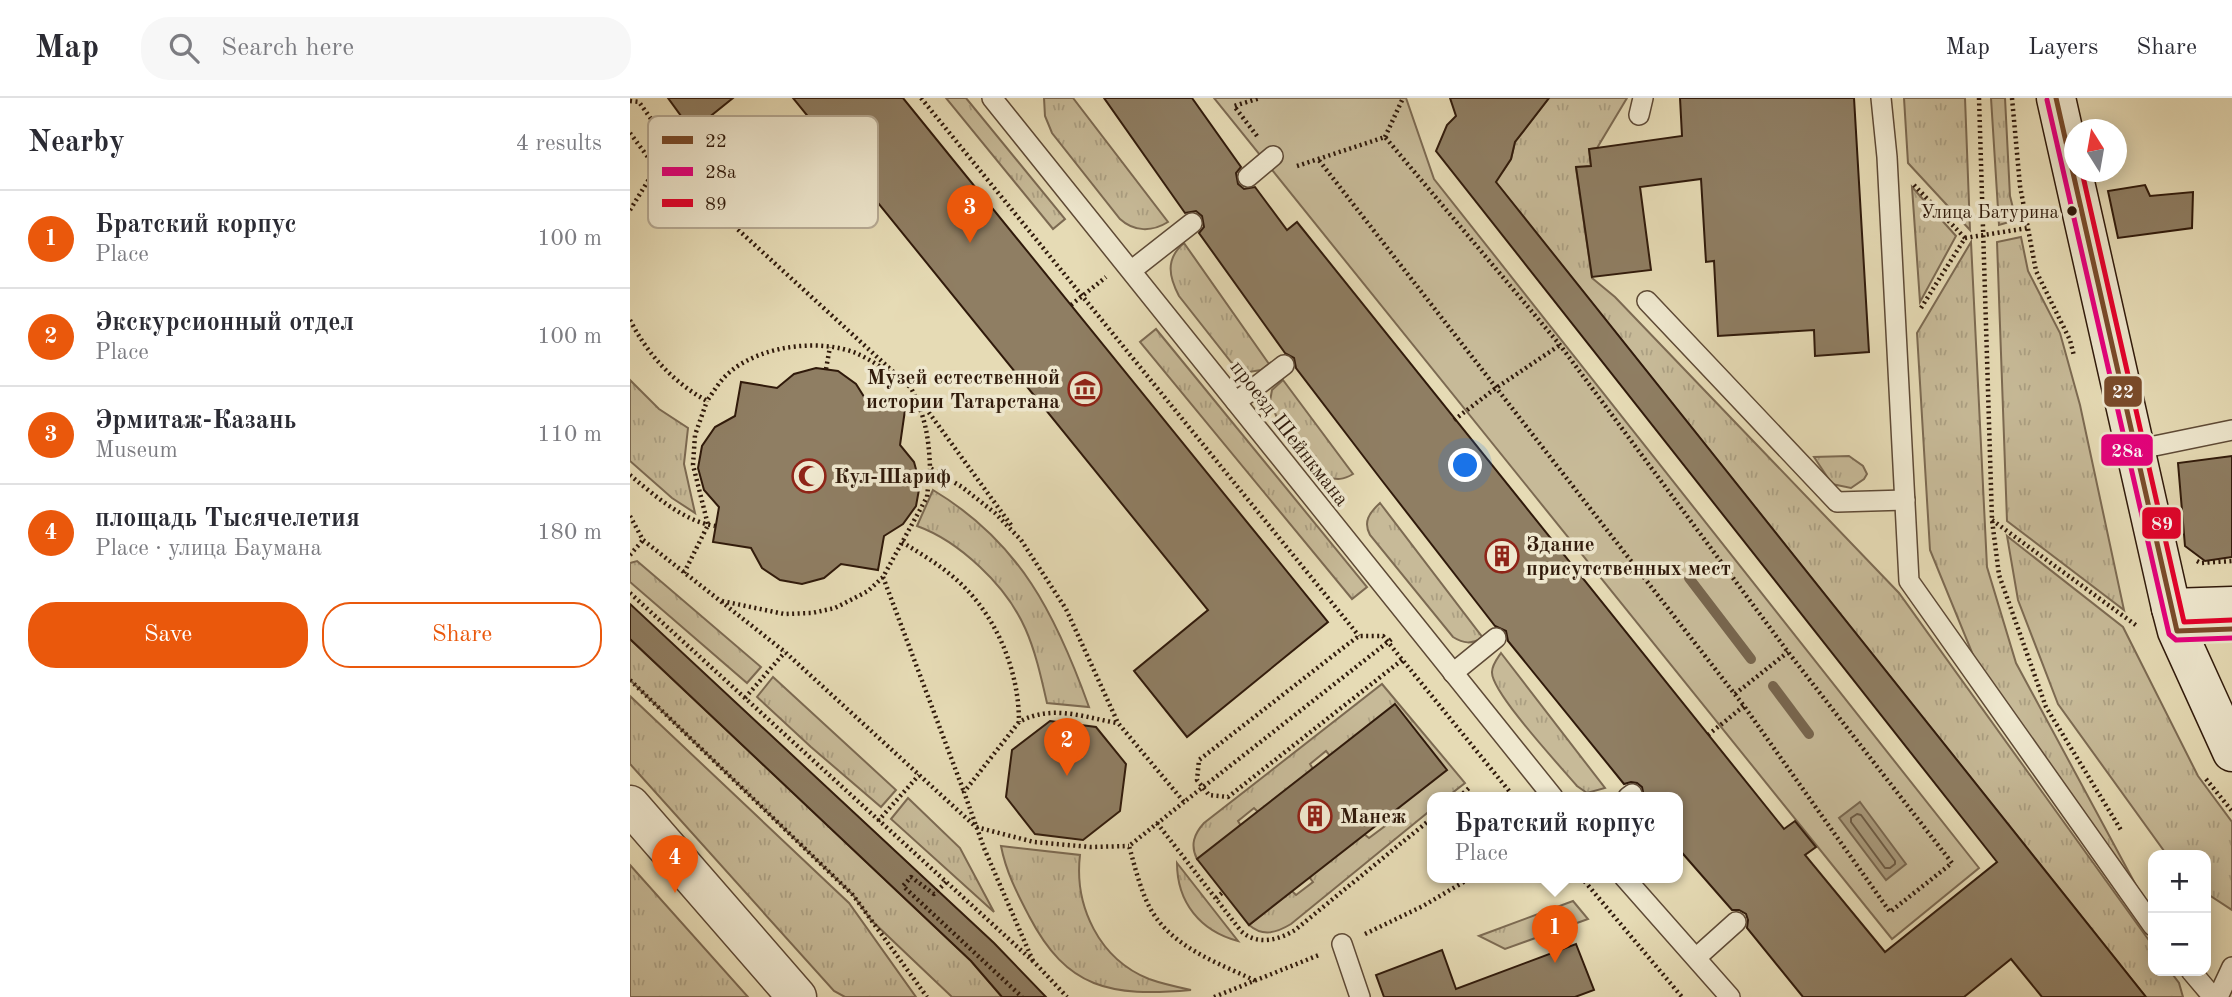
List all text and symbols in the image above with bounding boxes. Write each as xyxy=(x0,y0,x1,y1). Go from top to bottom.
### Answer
search box xyxy=(141,17,631,80)
icon: search xyxy=(165,29,203,67)
text: Map xyxy=(35,32,99,65)
text: Search here xyxy=(221,35,354,61)
text: Map xyxy=(1946,36,1990,60)
text: Layers xyxy=(2028,36,2098,60)
text: Share xyxy=(2136,36,2197,60)
legend xyxy=(648,116,878,228)
north arrow xyxy=(2064,119,2127,182)
text: Nearby xyxy=(28,128,125,158)
text: 4 results xyxy=(516,132,602,155)
text: 22 xyxy=(705,133,727,152)
text: 28a xyxy=(705,164,737,183)
pin: 3 xyxy=(947,185,993,243)
text: 89 xyxy=(705,196,727,215)
place label: Улица Батурина xyxy=(1920,204,2060,223)
marker: Улица Батурина xyxy=(2065,204,2079,218)
text: Братский корпус xyxy=(95,212,297,238)
text: 1 xyxy=(44,227,58,250)
text: 100 m xyxy=(537,227,602,250)
text: Place xyxy=(95,243,149,266)
text: Экскурсионный отдел xyxy=(95,310,354,336)
text: 2 xyxy=(44,325,58,348)
text: 100 m xyxy=(537,325,602,348)
text: Place xyxy=(95,341,149,364)
street label: проезд Шейнкмана xyxy=(1226,357,1352,511)
place label: Музей естественной истории Татарстана xyxy=(866,368,1060,413)
museum icon: Музей естественной истории Татарстана xyxy=(1066,370,1104,408)
line badge: 22 xyxy=(2103,375,2143,408)
text: 22 xyxy=(2112,384,2134,403)
text: Эрмитаж-Казань xyxy=(95,408,296,434)
text: 3 xyxy=(44,423,58,446)
text: 110 m xyxy=(537,423,602,446)
line badge: 28a xyxy=(2100,433,2154,467)
text: Museum xyxy=(95,439,178,462)
text: 28a xyxy=(2111,443,2143,462)
your location xyxy=(1448,448,1482,482)
mosque icon: Кул-Шариф xyxy=(790,457,828,495)
place label: Кул-Шариф xyxy=(834,467,951,488)
text: площадь Тысячелетия xyxy=(95,506,360,532)
line badge: 89 xyxy=(2141,506,2182,540)
text: 89 xyxy=(2151,516,2173,535)
text: 4 xyxy=(44,521,58,544)
text: 180 m xyxy=(537,521,602,544)
place label: Здание присутственных мест xyxy=(1526,535,1731,580)
text: Place · улица Баумана xyxy=(95,537,322,560)
building icon: Здание присутственных мест xyxy=(1483,537,1521,575)
button: Save xyxy=(28,602,308,668)
button: Share xyxy=(322,602,602,668)
pin: 2 xyxy=(1044,718,1090,776)
popup xyxy=(1427,792,1683,883)
building icon: Манеж xyxy=(1296,797,1334,835)
place label: Манеж xyxy=(1340,807,1406,828)
text: Братский корпус xyxy=(1454,811,1656,837)
pin: 4 xyxy=(652,835,698,893)
text: Place xyxy=(1454,842,1508,865)
map controls xyxy=(2148,850,2211,976)
button: + xyxy=(2148,850,2211,913)
pin: 1 xyxy=(1532,905,1578,963)
button: − xyxy=(2148,913,2211,976)

